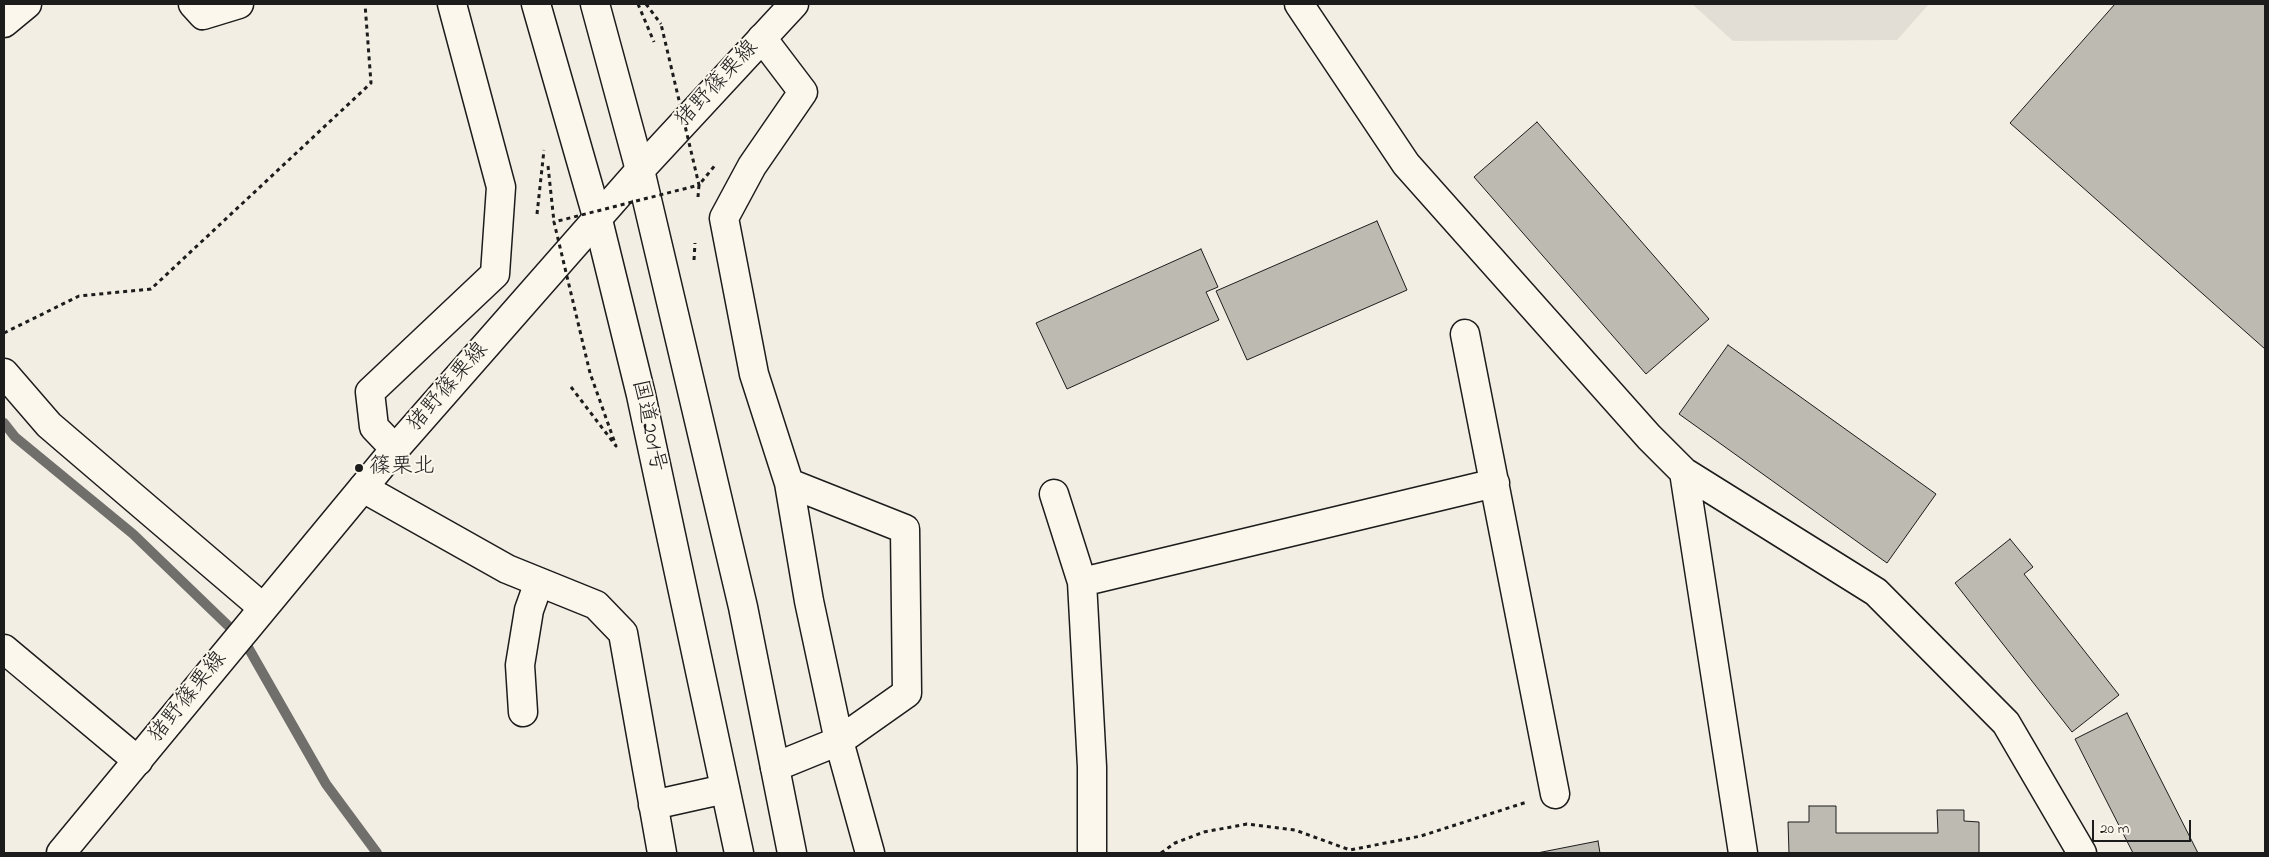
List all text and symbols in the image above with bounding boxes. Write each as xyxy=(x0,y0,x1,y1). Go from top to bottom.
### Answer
street label: 猪野篠栗線 xyxy=(671,36,765,134)
street label: 猪野篠栗線 xyxy=(403,338,495,438)
street label: 国道201号 xyxy=(624,378,670,474)
place label: 篠栗北 xyxy=(369,455,435,481)
marker: 篠栗北 xyxy=(353,462,365,474)
street label: 猪野篠栗線 xyxy=(144,647,234,749)
scale bar xyxy=(2094,810,2193,842)
text: 20 m xyxy=(2100,818,2129,840)

